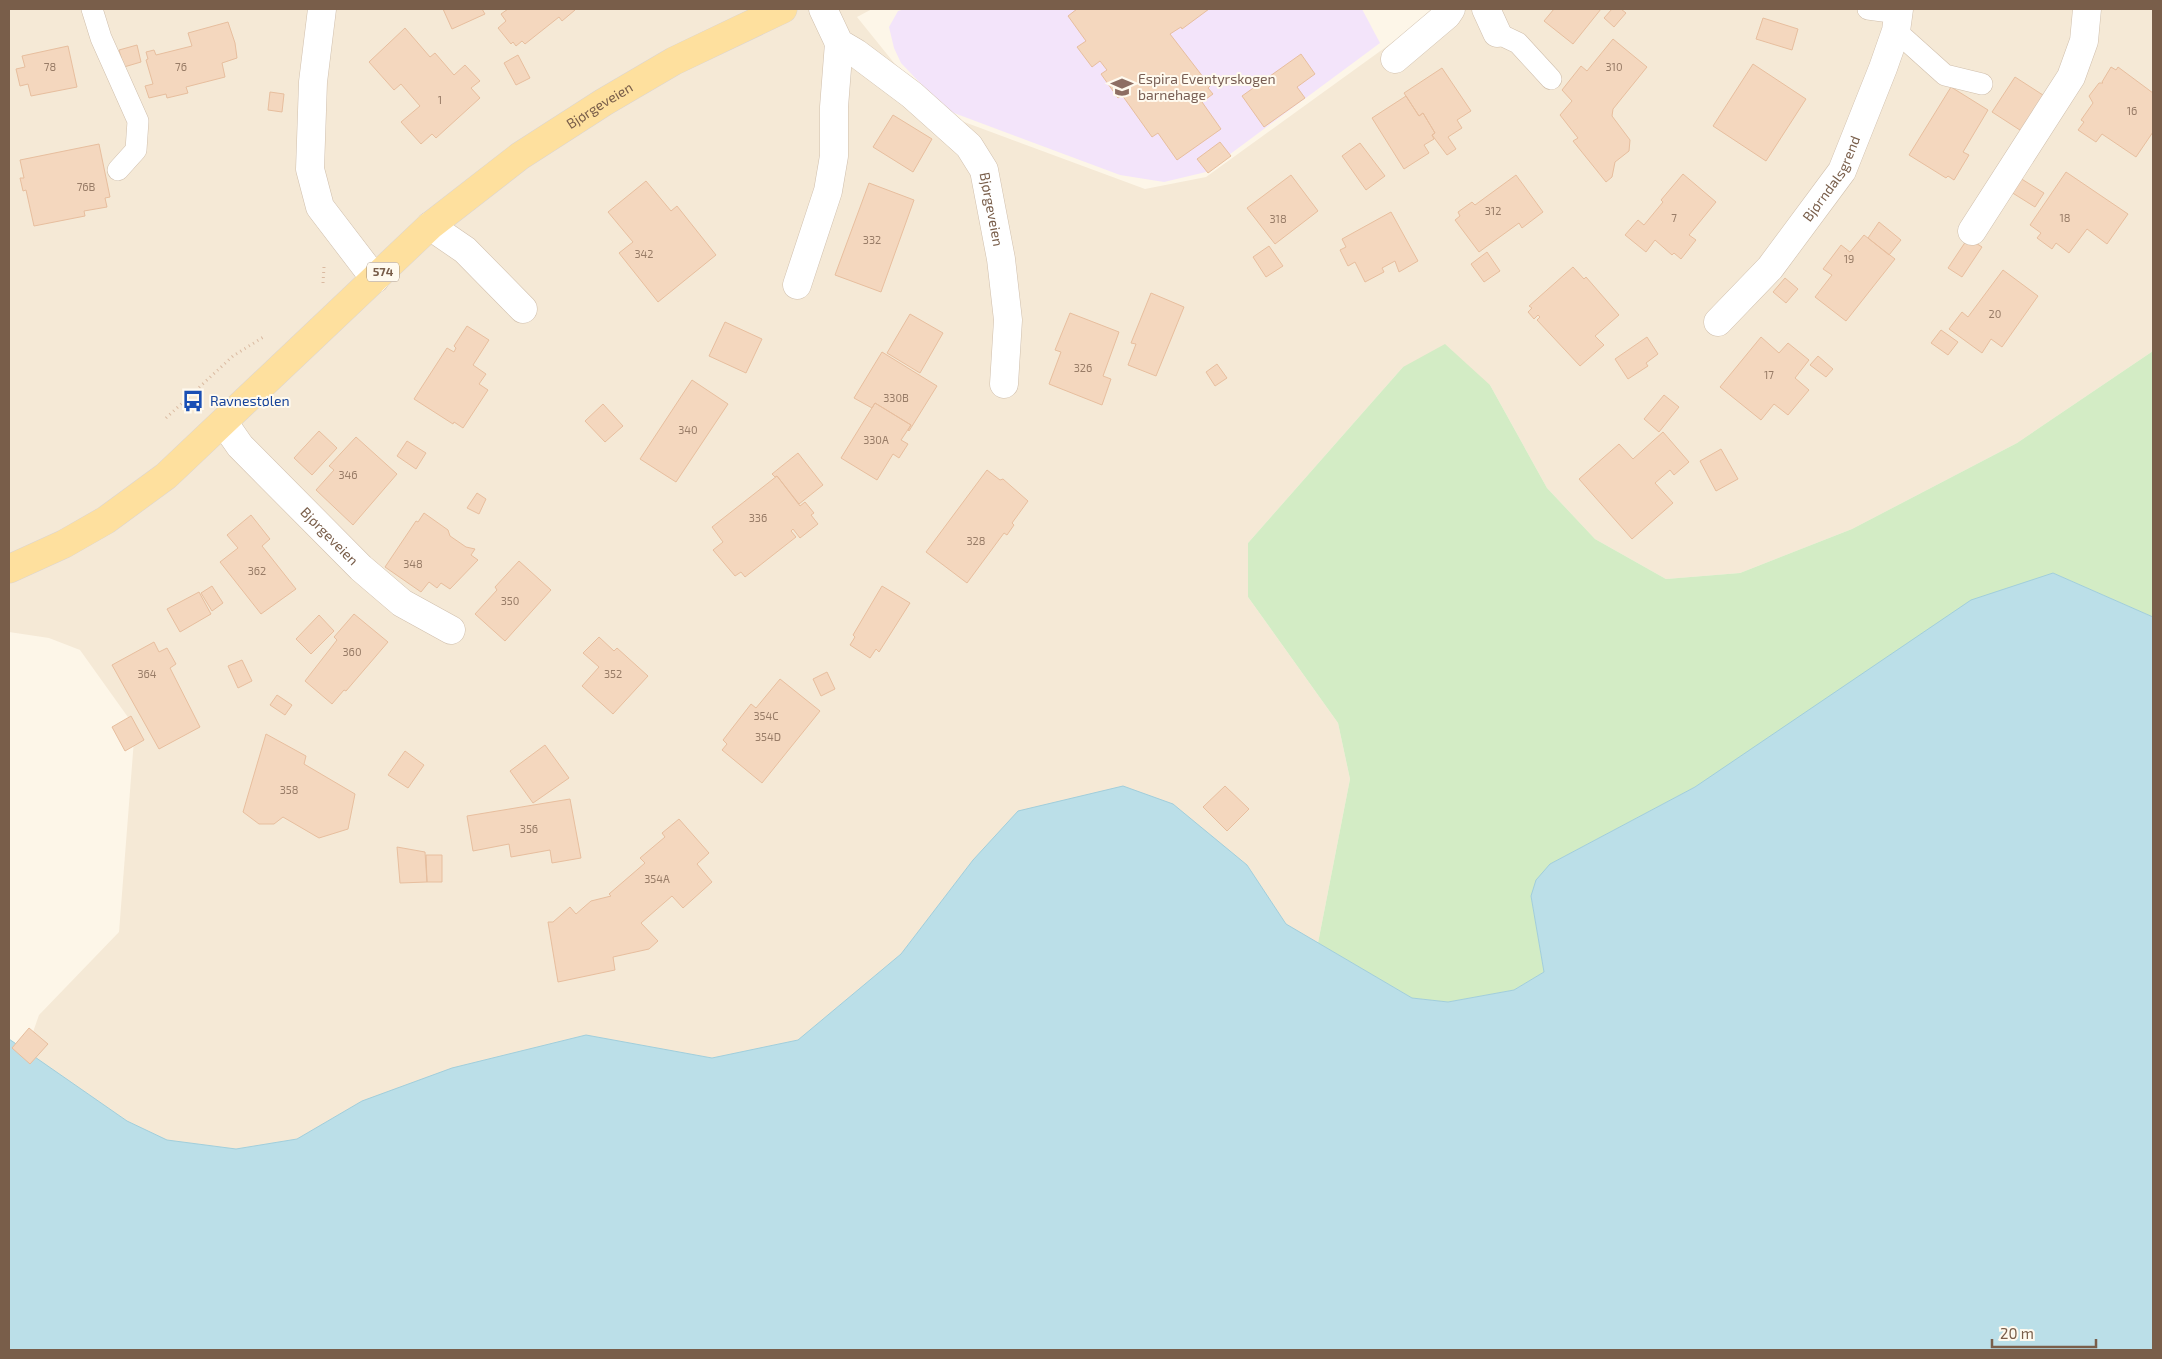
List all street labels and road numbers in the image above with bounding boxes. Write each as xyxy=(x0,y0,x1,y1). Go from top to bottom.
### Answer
street label: Bjørgeveien xyxy=(563,78,636,132)
street label: Bjørndalsgrend xyxy=(1799,133,1863,225)
street label: Bjørgeveien xyxy=(977,171,1007,248)
road number: 574 xyxy=(367,262,399,282)
street label: Bjørgeveien xyxy=(297,503,362,568)

